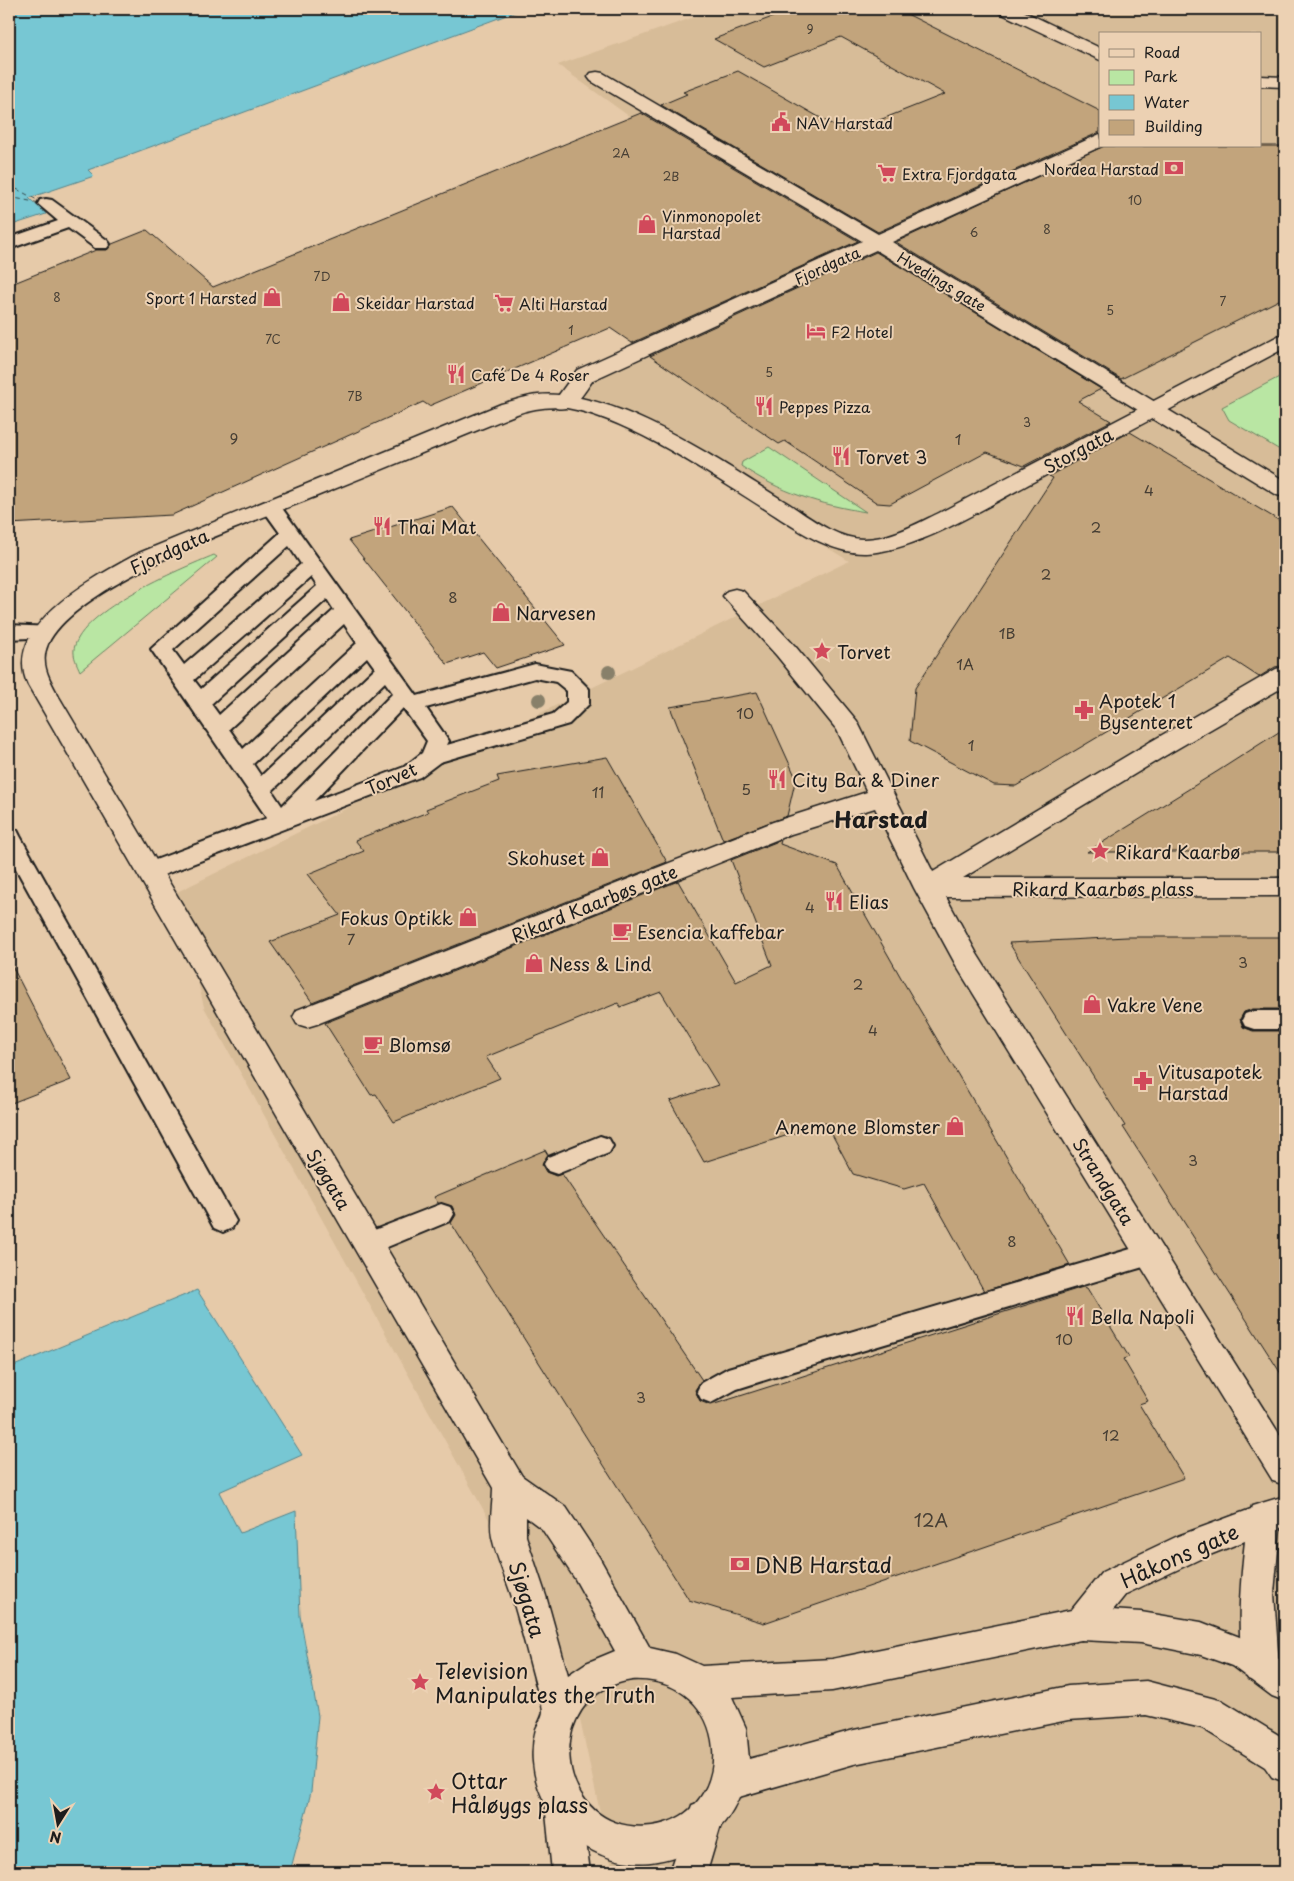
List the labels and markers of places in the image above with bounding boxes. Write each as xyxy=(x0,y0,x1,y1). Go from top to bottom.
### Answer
public building icon: NAV Harstad xyxy=(770,111,792,133)
place label: NAV Harstad xyxy=(796,111,893,134)
place label: Nordea Harstad xyxy=(1044,157,1159,180)
bank icon: Nordea Harstad xyxy=(1163,157,1185,179)
supermarket icon: Extra Fjordgata xyxy=(876,162,898,184)
place label: Extra Fjordgata xyxy=(902,162,1017,185)
place label: Vinmonopolet Harstad xyxy=(662,204,761,244)
shop icon: Vinmonopolet Harstad xyxy=(636,213,658,235)
place label: Sport 1 Harsted xyxy=(146,286,257,309)
shop icon: Sport 1 Harsted xyxy=(261,286,283,308)
shop icon: Skeidar Harstad xyxy=(330,291,352,313)
place label: Skeidar Harstad xyxy=(356,291,475,314)
supermarket icon: Alti Harstad xyxy=(493,292,515,314)
place label: Alti Harstad xyxy=(519,292,608,315)
hotel icon: F2 Hotel xyxy=(805,320,827,342)
place label: F2 Hotel xyxy=(831,320,893,343)
restaurant icon: Café De 4 Roser xyxy=(445,363,467,385)
place label: Café De 4 Roser xyxy=(471,363,589,386)
restaurant icon: Peppes Pizza xyxy=(753,395,775,417)
place label: Peppes Pizza xyxy=(779,395,871,418)
place label: Torvet 3 xyxy=(856,443,927,470)
restaurant icon: Torvet 3 xyxy=(830,445,852,467)
place label: Thai Mat xyxy=(397,513,477,540)
restaurant icon: Thai Mat xyxy=(371,515,393,537)
place label: Narvesen xyxy=(516,599,596,626)
shop icon: Narvesen xyxy=(490,601,512,623)
place label: Torvet xyxy=(837,638,891,665)
place icon: Torvet xyxy=(811,640,833,662)
place label: Apotek 1 Bysenteret xyxy=(1099,687,1193,735)
pharmacy icon: Apotek 1 Bysenteret xyxy=(1073,699,1095,721)
place label: City Bar & Diner xyxy=(792,766,940,793)
restaurant icon: City Bar & Diner xyxy=(766,768,788,790)
place label: Rikard Kaarbø xyxy=(1115,838,1240,865)
place icon: Rikard Kaarbø xyxy=(1089,840,1111,862)
place label: Skohuset xyxy=(507,844,585,871)
shop icon: Skohuset xyxy=(589,846,611,868)
place label: Elias xyxy=(849,888,889,915)
restaurant icon: Elias xyxy=(823,890,845,912)
place label: Fokus Optikk xyxy=(340,904,453,931)
shop icon: Fokus Optikk xyxy=(457,906,479,928)
place label: Esencia kaffebar xyxy=(637,918,785,945)
cafe icon: Esencia kaffebar xyxy=(611,920,633,942)
place label: Ness & Lind xyxy=(549,950,651,977)
shop icon: Ness & Lind xyxy=(523,952,545,974)
place label: Vakre Vene xyxy=(1107,991,1203,1018)
shop icon: Vakre Vene xyxy=(1081,993,1103,1015)
place label: Blomsø xyxy=(388,1031,451,1058)
cafe icon: Blomsø xyxy=(362,1033,384,1055)
place label: Vitusapotek Harstad xyxy=(1158,1058,1262,1106)
pharmacy icon: Vitusapotek Harstad xyxy=(1132,1070,1154,1092)
place label: Anemone Blomster xyxy=(775,1113,941,1140)
shop icon: Anemone Blomster xyxy=(944,1115,966,1137)
place label: Bella Napoli xyxy=(1090,1303,1195,1330)
restaurant icon: Bella Napoli xyxy=(1064,1305,1086,1327)
place label: DNB Harstad xyxy=(755,1548,892,1580)
bank icon: DNB Harstad xyxy=(729,1553,751,1575)
place label: Television Manipulates the Truth xyxy=(435,1654,655,1710)
place icon: Television Manipulates the Truth xyxy=(409,1671,431,1693)
place label: Ottar Håløygs plass xyxy=(451,1764,588,1820)
place icon: Ottar Håløygs plass xyxy=(425,1781,447,1803)

